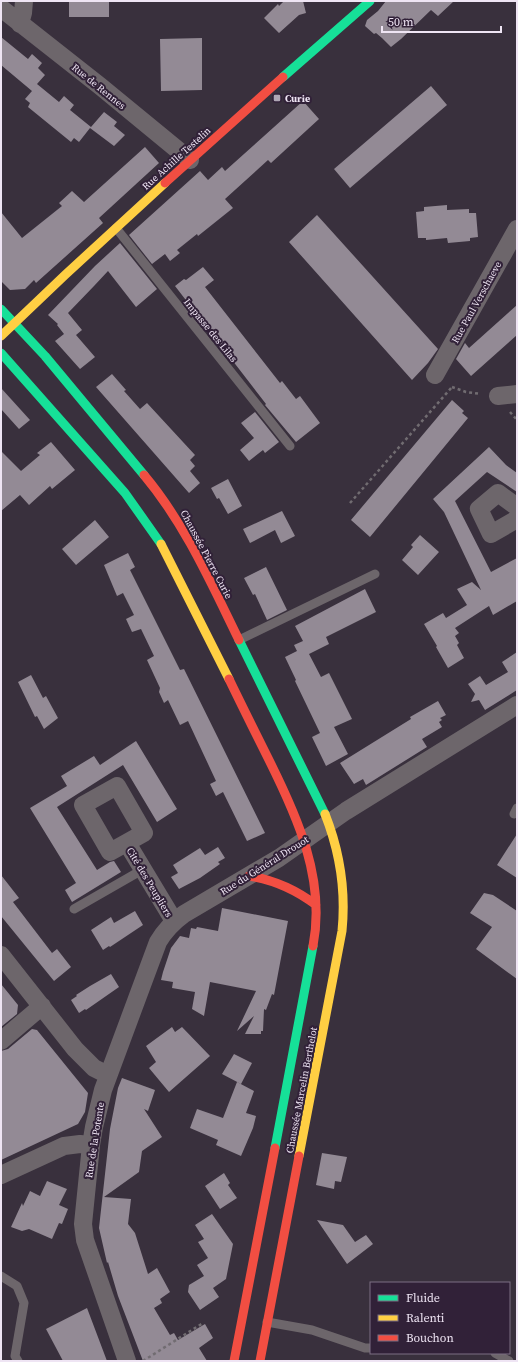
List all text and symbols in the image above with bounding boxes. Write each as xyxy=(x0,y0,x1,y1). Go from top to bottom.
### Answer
scale bar xyxy=(382,8,501,34)
text: 50 m xyxy=(388,14,414,30)
street label: Rue de Rennes xyxy=(69,61,128,112)
place label: Curie xyxy=(285,92,310,105)
marker: Curie xyxy=(272,93,282,103)
street label: Rue Achille Testelin xyxy=(139,124,213,193)
street label: Rue Paul Verschaeve xyxy=(448,259,504,346)
street label: Impasse des Lilas xyxy=(181,296,240,365)
street label: Chaussée Pierre Curie xyxy=(178,508,235,601)
street label: Rue du Général Drouot xyxy=(218,833,312,898)
street label: Cité des Peupliers xyxy=(124,845,176,920)
street label: Chaussée Marcelin Berthelot xyxy=(283,1025,320,1154)
street label: Rue de la Potente xyxy=(82,1101,107,1179)
legend xyxy=(370,1282,510,1354)
text: Fluide xyxy=(406,1290,440,1306)
text: Ralenti xyxy=(406,1310,445,1326)
text: Bouchon xyxy=(406,1330,454,1346)

